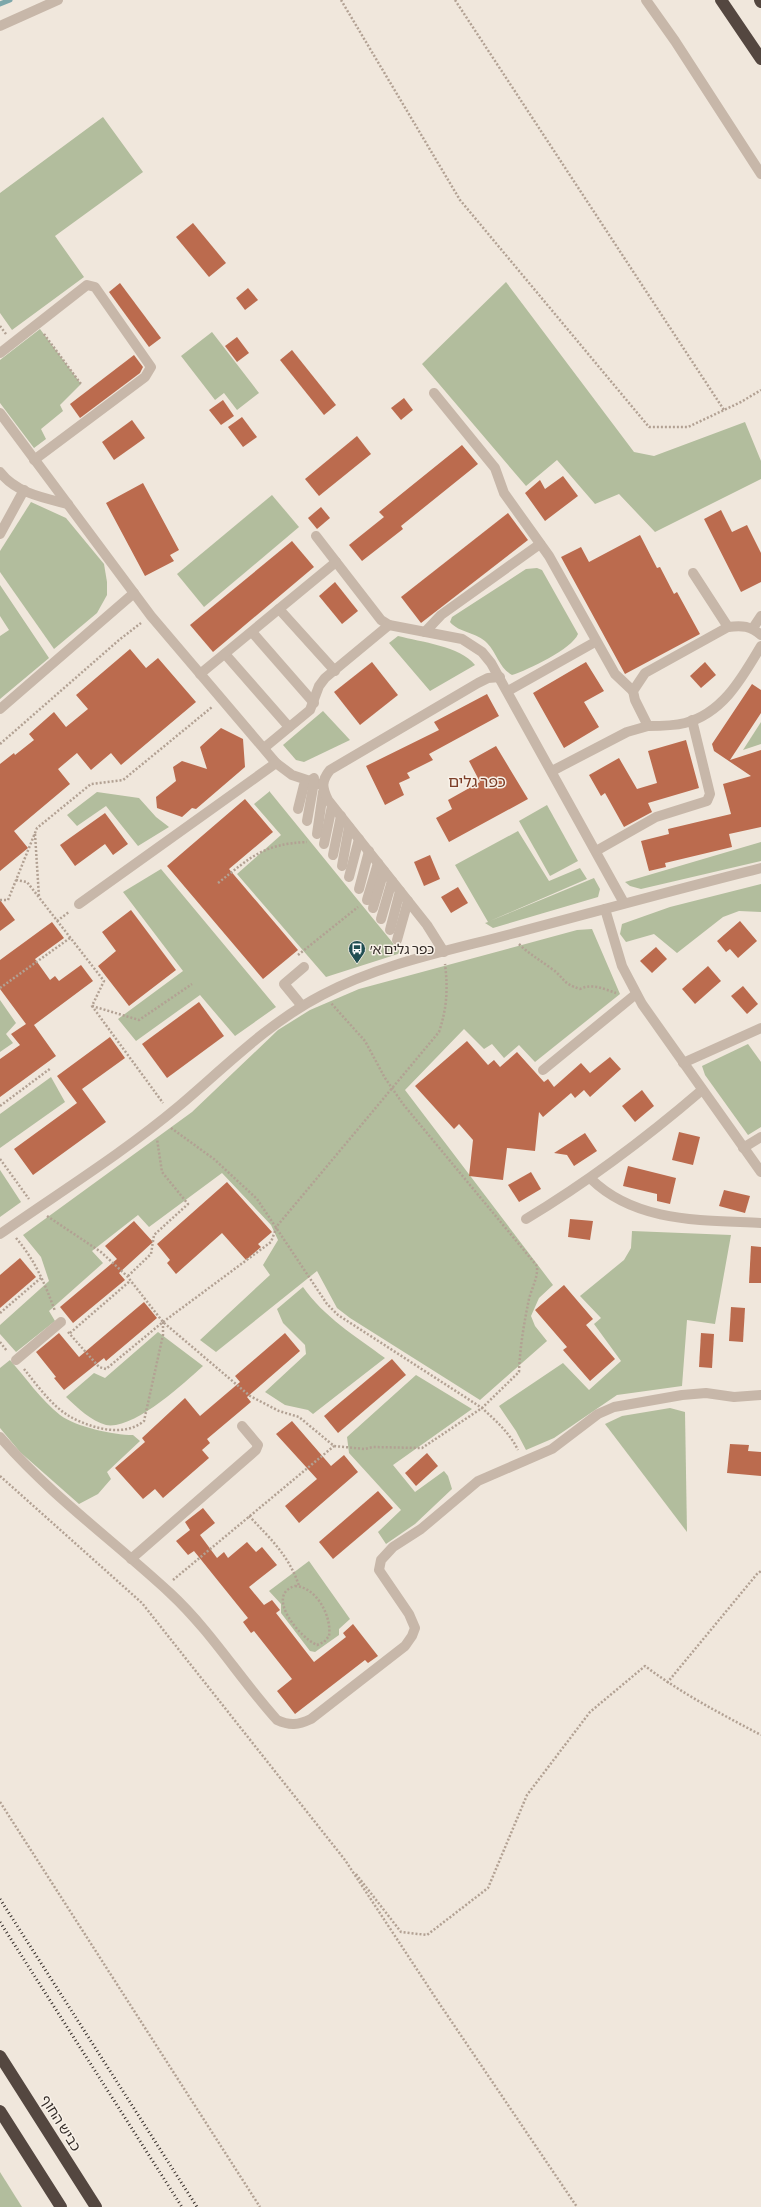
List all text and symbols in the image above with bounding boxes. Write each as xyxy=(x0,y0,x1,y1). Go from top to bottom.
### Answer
district label: כפר גלים xyxy=(448,774,506,790)
bus stop icon: כפר גלים א׳ xyxy=(347,939,367,964)
place label: כפר גלים א׳ xyxy=(370,943,434,957)
street label: כביש החוף xyxy=(38,2093,83,2154)

